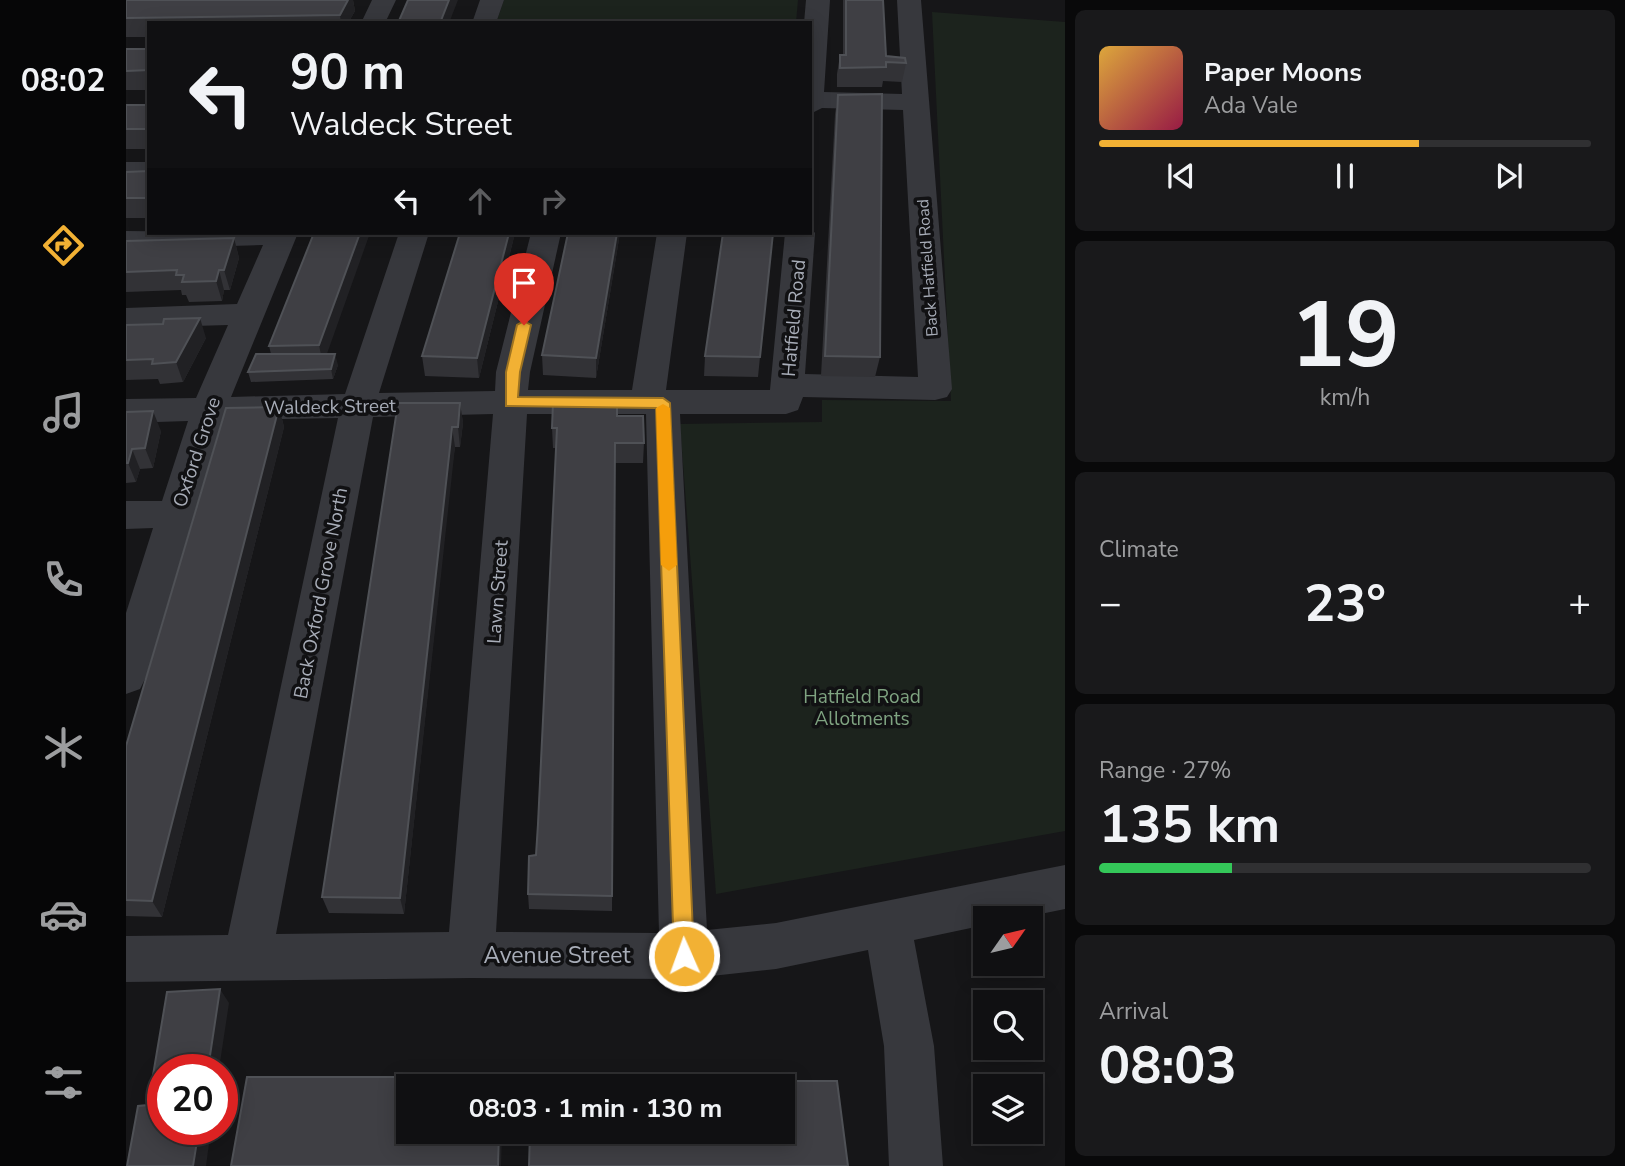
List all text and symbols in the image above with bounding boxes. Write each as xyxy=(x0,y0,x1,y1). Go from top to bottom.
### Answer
text: 90 m xyxy=(290,39,405,106)
icon: left xyxy=(175,49,266,140)
text: Paper Moons xyxy=(1204,55,1362,90)
text: 08:02 xyxy=(21,59,105,102)
text: Ada Vale xyxy=(1204,90,1298,121)
text: Waldeck Street xyxy=(290,103,512,146)
icon: previous xyxy=(1162,157,1200,195)
icon: pause xyxy=(1326,157,1364,195)
icon: next xyxy=(1490,157,1528,195)
icon: left xyxy=(388,182,426,220)
icon: ahead xyxy=(461,182,499,220)
icon: right xyxy=(534,182,572,220)
street label: Back Hatfield Road xyxy=(912,198,944,337)
icon: directions xyxy=(39,221,88,270)
pin xyxy=(494,253,554,325)
street label: Hatfield Road xyxy=(776,258,812,378)
icon: arrive xyxy=(505,264,543,302)
text: 19 xyxy=(1290,274,1400,398)
text: km/h xyxy=(1320,382,1370,413)
icon: music xyxy=(39,388,88,437)
street label: Waldeck Street xyxy=(264,393,396,421)
street label: Oxford Grove xyxy=(167,394,227,511)
street label: Back Oxford Grove North xyxy=(288,485,354,701)
text: Climate xyxy=(1099,534,1179,565)
street label: Lawn Street xyxy=(481,539,515,645)
icon: phone xyxy=(39,555,88,604)
text: 23° xyxy=(1304,568,1386,639)
text: − xyxy=(1099,578,1122,629)
text: + xyxy=(1568,578,1591,629)
park label: Hatfield Road Allotments xyxy=(803,684,921,732)
icon: climate xyxy=(39,723,88,772)
text: Range · 27% xyxy=(1099,755,1231,786)
text: 135 km xyxy=(1099,789,1280,860)
icon: car xyxy=(39,890,88,939)
north arrow xyxy=(973,906,1043,976)
map controls xyxy=(973,906,1043,1144)
position arrow xyxy=(647,919,721,993)
street label: Avenue Street xyxy=(484,940,631,971)
button: search xyxy=(973,990,1043,1060)
text: Arrival xyxy=(1099,996,1168,1027)
text: 08:03 xyxy=(1099,1030,1237,1101)
speed limit sign: 20 xyxy=(147,1054,238,1145)
icon: filters xyxy=(39,1058,88,1107)
button: layers xyxy=(973,1074,1043,1144)
text: 08:03 · 1 min · 130 m xyxy=(469,1091,722,1126)

